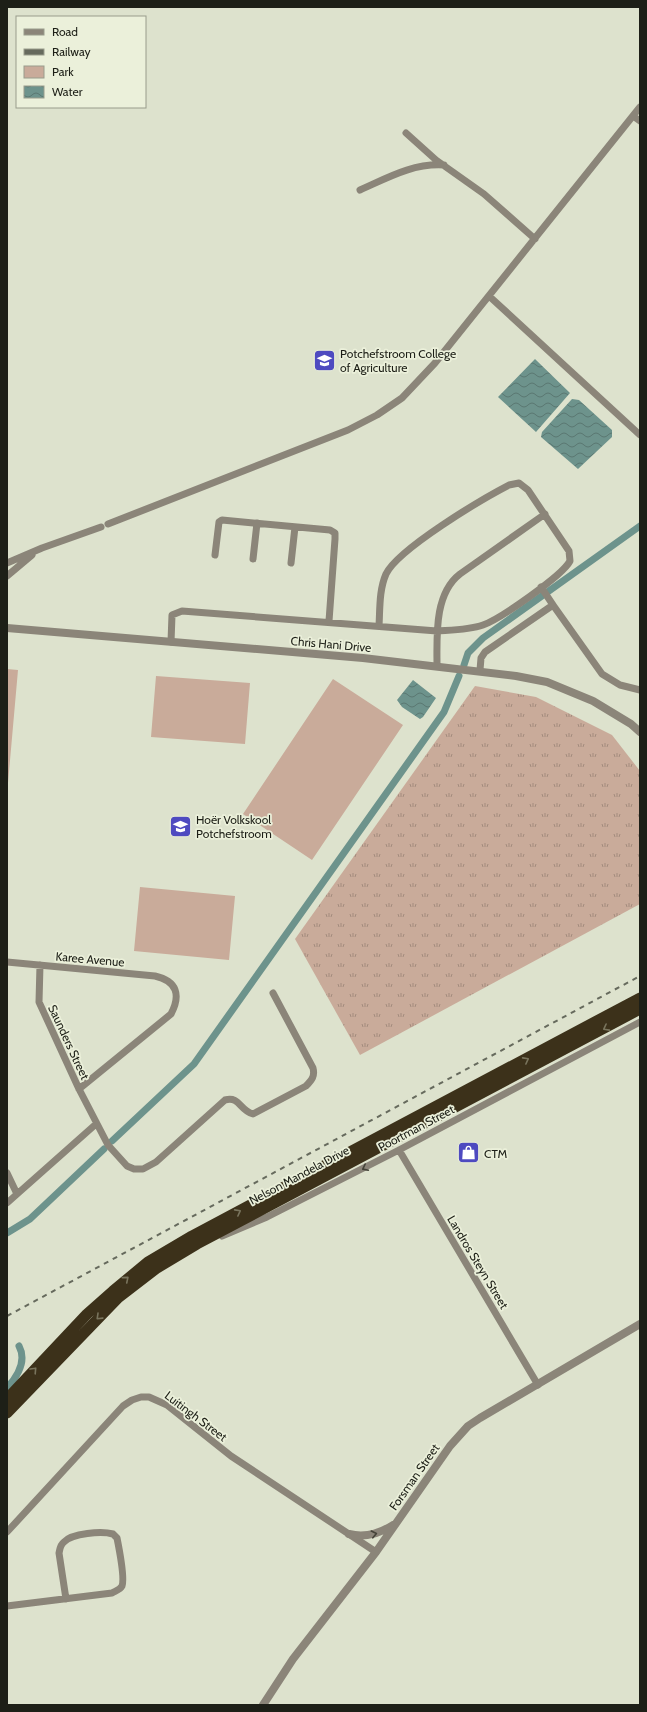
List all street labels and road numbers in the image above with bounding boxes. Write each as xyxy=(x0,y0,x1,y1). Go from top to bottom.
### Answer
street label: Chris Hani Drive xyxy=(290,633,372,655)
street label: Karee Avenue xyxy=(55,949,125,969)
street label: Saunders Street xyxy=(45,1002,93,1082)
street label: Poortman Street xyxy=(375,1102,457,1154)
street label: Nelson Mandela Drive xyxy=(246,1142,352,1208)
street label: Landros Steyn Street xyxy=(444,1213,512,1311)
street label: Luitingh Street xyxy=(162,1388,230,1444)
street label: Forsman Street xyxy=(386,1441,442,1513)

